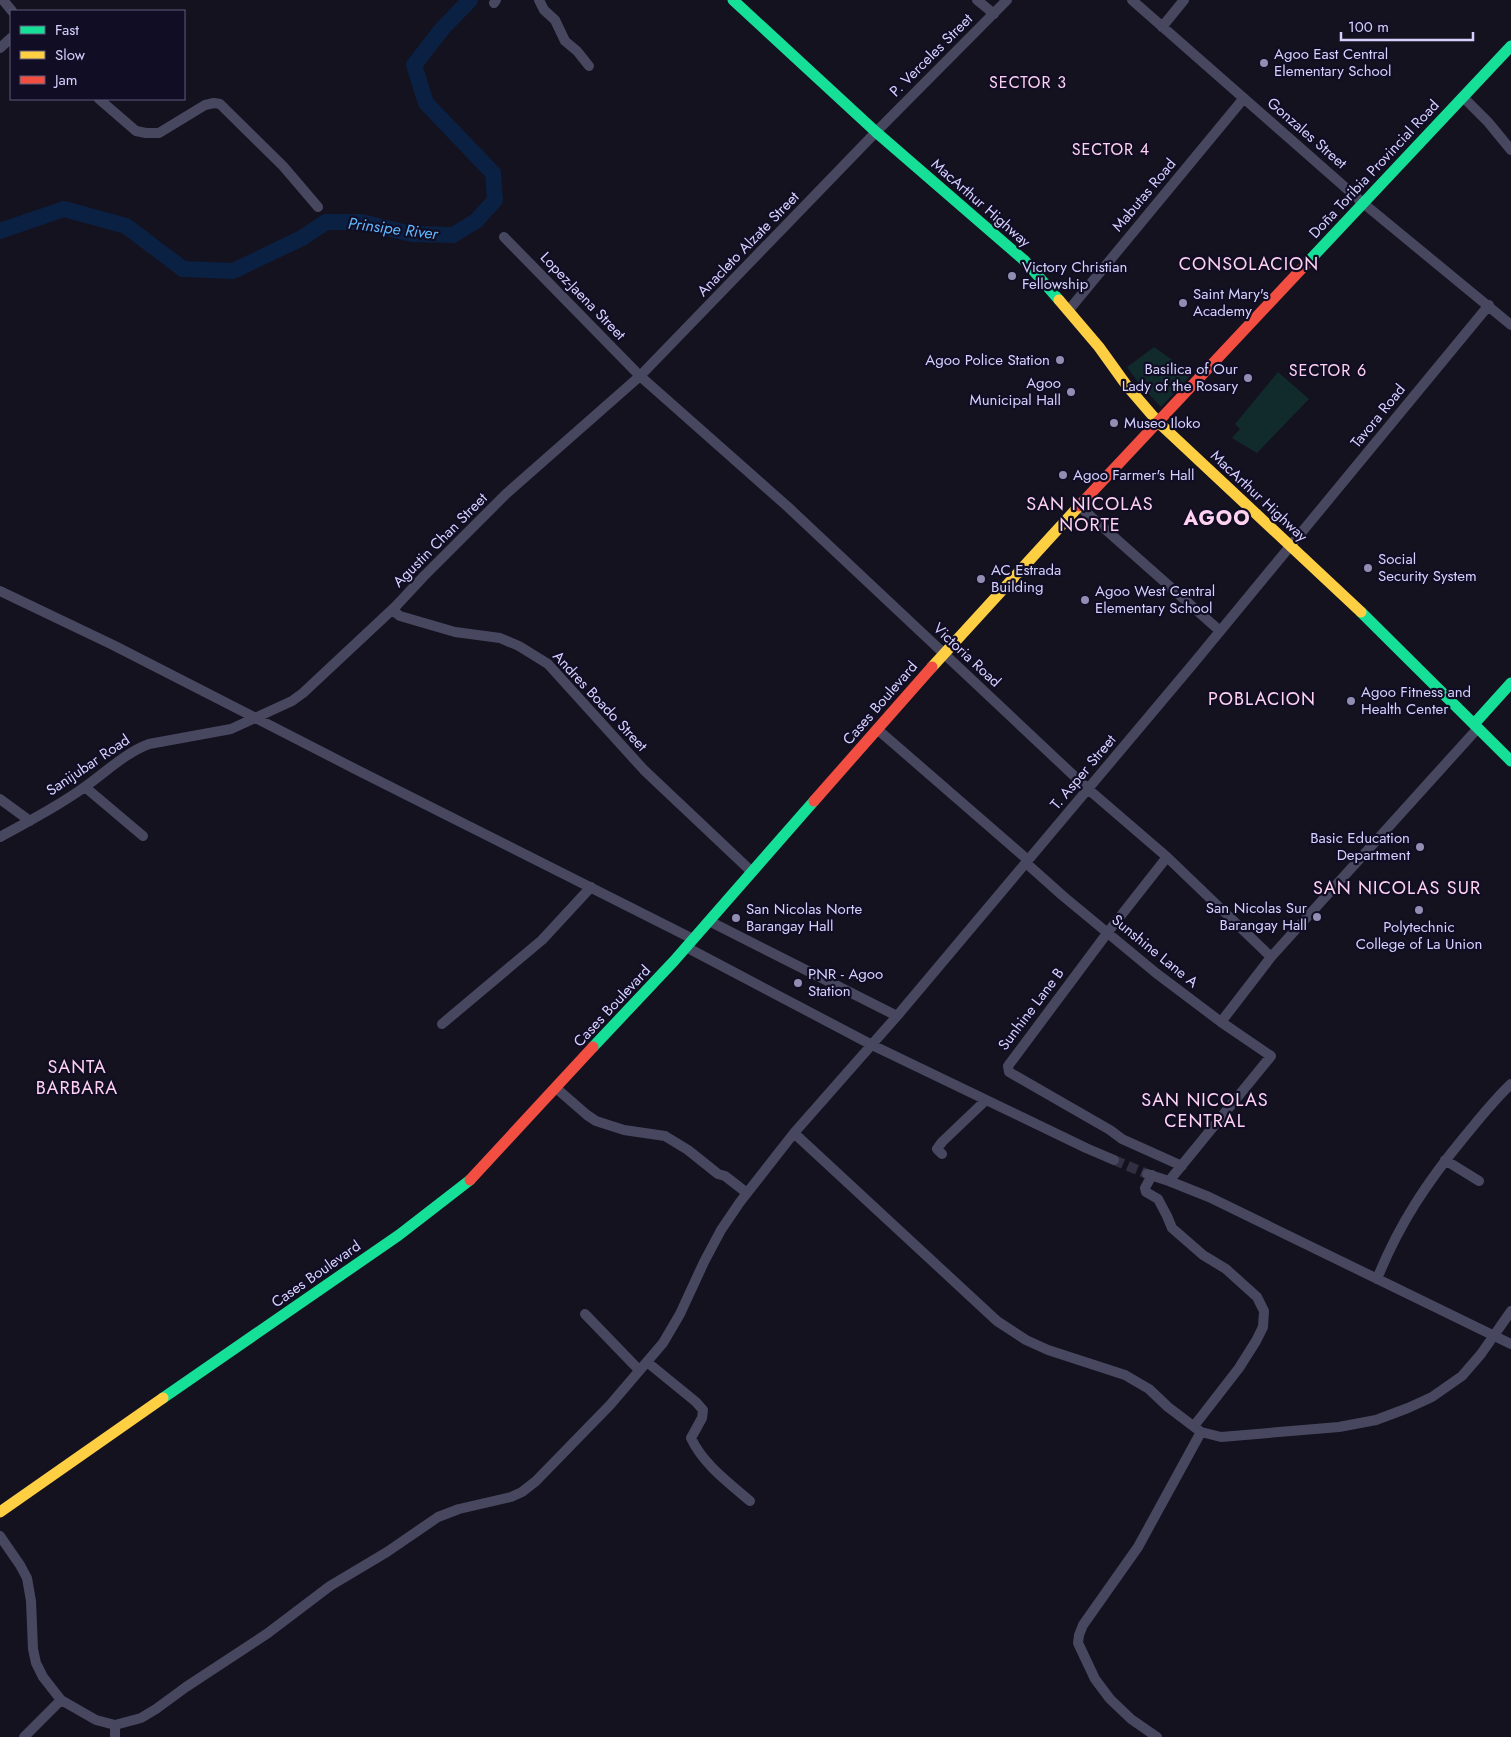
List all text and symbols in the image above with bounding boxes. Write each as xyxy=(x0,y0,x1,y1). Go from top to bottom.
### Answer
street label: P. Verceles Street xyxy=(884,8,978,102)
legend xyxy=(10,10,185,100)
scale bar xyxy=(1341,10,1474,42)
text: 100 m xyxy=(1348,16,1389,38)
text: Fast xyxy=(55,19,79,41)
place label: Agoo East Central Elementary School xyxy=(1274,43,1391,82)
text: Slow xyxy=(55,44,86,66)
marker: Agoo East Central Elementary School xyxy=(1258,57,1270,69)
text: Jam xyxy=(53,69,78,91)
district label: SECTOR 3 xyxy=(989,71,1067,94)
street label: Gonzales Street xyxy=(1262,92,1352,174)
street label: Doña Toribia Provincial Road xyxy=(1304,95,1444,243)
district label: SECTOR 4 xyxy=(1072,138,1150,161)
street label: MacArthur Highway xyxy=(926,154,1036,253)
street label: Mabutas Road xyxy=(1107,154,1181,236)
street label: Anacleto Alzate Street xyxy=(692,186,804,302)
water label: Prinsipe River xyxy=(347,212,441,246)
street label: Lopez-Jaena Street xyxy=(535,247,631,345)
district label: CONSOLACION xyxy=(1179,251,1319,277)
place label: Victory Christian Fellowship xyxy=(1022,256,1127,295)
marker: Victory Christian Fellowship xyxy=(1006,270,1018,282)
place label: Saint Mary's Academy xyxy=(1193,283,1269,322)
marker: Saint Mary's Academy xyxy=(1177,297,1189,309)
place label: Agoo Police Station xyxy=(925,349,1050,371)
marker: Agoo Police Station xyxy=(1054,354,1066,366)
place label: Basilica of Our Lady of the Rosary xyxy=(1122,358,1239,397)
district label: SECTOR 6 xyxy=(1289,359,1367,382)
place label: Agoo Municipal Hall xyxy=(970,372,1061,411)
marker: Basilica of Our Lady of the Rosary xyxy=(1242,372,1254,384)
street label: Tavora Road xyxy=(1345,379,1411,453)
marker: Agoo Municipal Hall xyxy=(1065,386,1077,398)
place label: Museo Iloko xyxy=(1124,412,1200,434)
marker: Museo Iloko xyxy=(1108,417,1120,429)
street label: MacArthur Highway xyxy=(1206,445,1313,547)
place label: Agoo Farmer's Hall xyxy=(1073,464,1194,486)
marker: Agoo Farmer's Hall xyxy=(1057,469,1069,481)
street label: Agustin Chan Street xyxy=(388,487,493,592)
district label: SAN NICOLAS NORTE xyxy=(1026,491,1154,538)
district label: AGOO xyxy=(1182,504,1251,533)
place label: Social Security System xyxy=(1378,548,1477,587)
place label: AC Estrada Building xyxy=(991,559,1061,598)
marker: Social Security System xyxy=(1362,562,1374,574)
marker: AC Estrada Building xyxy=(975,573,987,585)
place label: Agoo West Central Elementary School xyxy=(1095,580,1215,619)
marker: Agoo West Central Elementary School xyxy=(1079,594,1091,606)
street label: Victoria Road xyxy=(928,618,1006,692)
street label: Andres Boado Street xyxy=(548,646,653,756)
street label: Cases Boulevard xyxy=(837,656,923,750)
place label: Agoo Fitness and Health Center xyxy=(1361,681,1471,720)
district label: POBLACION xyxy=(1208,686,1316,712)
marker: Agoo Fitness and Health Center xyxy=(1345,695,1357,707)
street label: Sanijubar Road xyxy=(42,729,134,801)
street label: T. Asper Street xyxy=(1045,729,1121,814)
place label: Basic Education Department xyxy=(1310,827,1410,866)
marker: Basic Education Department xyxy=(1414,841,1426,853)
district label: SAN NICOLAS SUR xyxy=(1313,875,1481,901)
place label: San Nicolas Sur Barangay Hall xyxy=(1206,897,1308,936)
place label: San Nicolas Norte Barangay Hall xyxy=(746,898,862,937)
marker: Polytechnic College of La Union xyxy=(1413,904,1425,916)
street label: Sunshine Lane A xyxy=(1107,909,1203,993)
marker: San Nicolas Sur Barangay Hall xyxy=(1311,911,1323,923)
marker: San Nicolas Norte Barangay Hall xyxy=(730,912,742,924)
place label: Polytechnic College of La Union xyxy=(1356,916,1482,955)
street label: Cases Boulevard xyxy=(568,960,656,1052)
place label: PNR - Agoo Station xyxy=(808,963,883,1002)
street label: Sunhine Lane B xyxy=(993,963,1069,1055)
marker: PNR - Agoo Station xyxy=(792,977,804,989)
district label: SANTA BARBARA xyxy=(36,1054,118,1101)
district label: SAN NICOLAS CENTRAL xyxy=(1141,1087,1269,1134)
street label: Cases Boulevard xyxy=(267,1235,365,1313)

